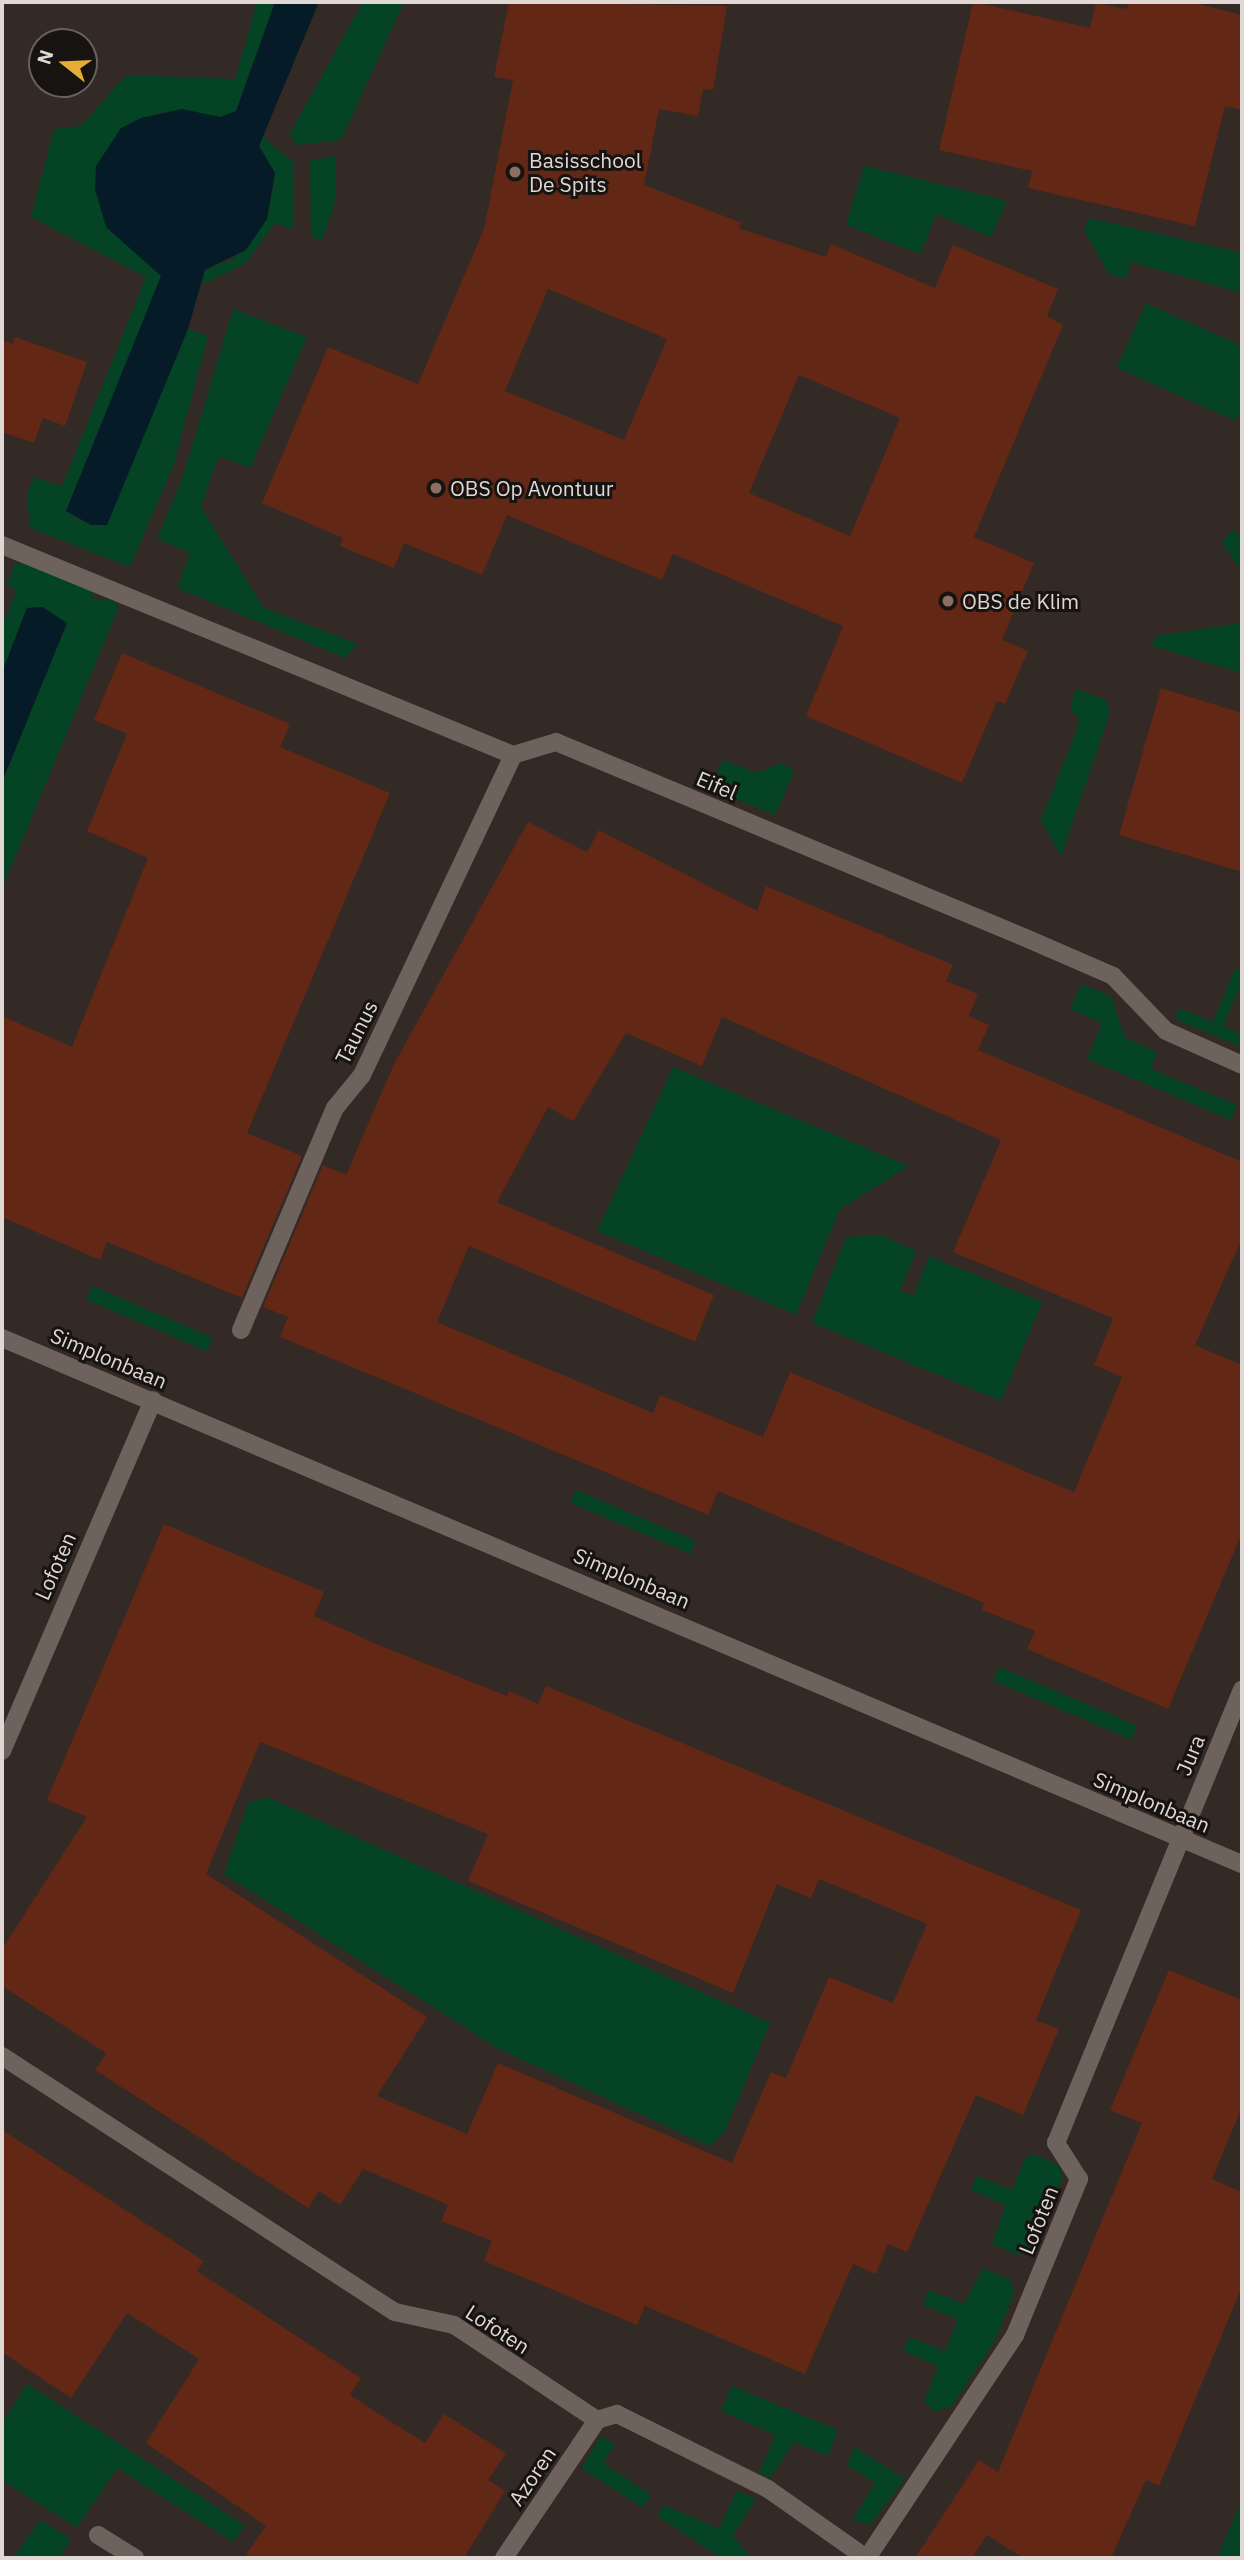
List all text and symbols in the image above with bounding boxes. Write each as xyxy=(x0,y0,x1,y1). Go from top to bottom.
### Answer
north arrow xyxy=(28,28,98,98)
text: N xyxy=(31,47,58,67)
place label: Basisschool De Spits xyxy=(529,147,641,197)
marker: Basisschool De Spits xyxy=(507,164,523,180)
place label: OBS Op Avontuur xyxy=(450,475,614,501)
marker: OBS Op Avontuur xyxy=(428,480,444,496)
place label: OBS de Klim xyxy=(962,588,1079,614)
marker: OBS de Klim xyxy=(940,593,956,609)
street label: Eifel xyxy=(693,765,741,805)
street label: Taunus xyxy=(329,996,383,1068)
street label: Simplonbaan xyxy=(47,1322,171,1394)
street label: Lofoten xyxy=(29,1528,81,1604)
street label: Simplonbaan xyxy=(570,1542,694,1614)
street label: Jura xyxy=(1170,1731,1210,1779)
street label: Simplonbaan xyxy=(1090,1766,1214,1838)
street label: Lofoten xyxy=(1013,2182,1063,2258)
street label: Lofoten xyxy=(461,2299,535,2359)
street label: Azoren xyxy=(503,2442,561,2510)

